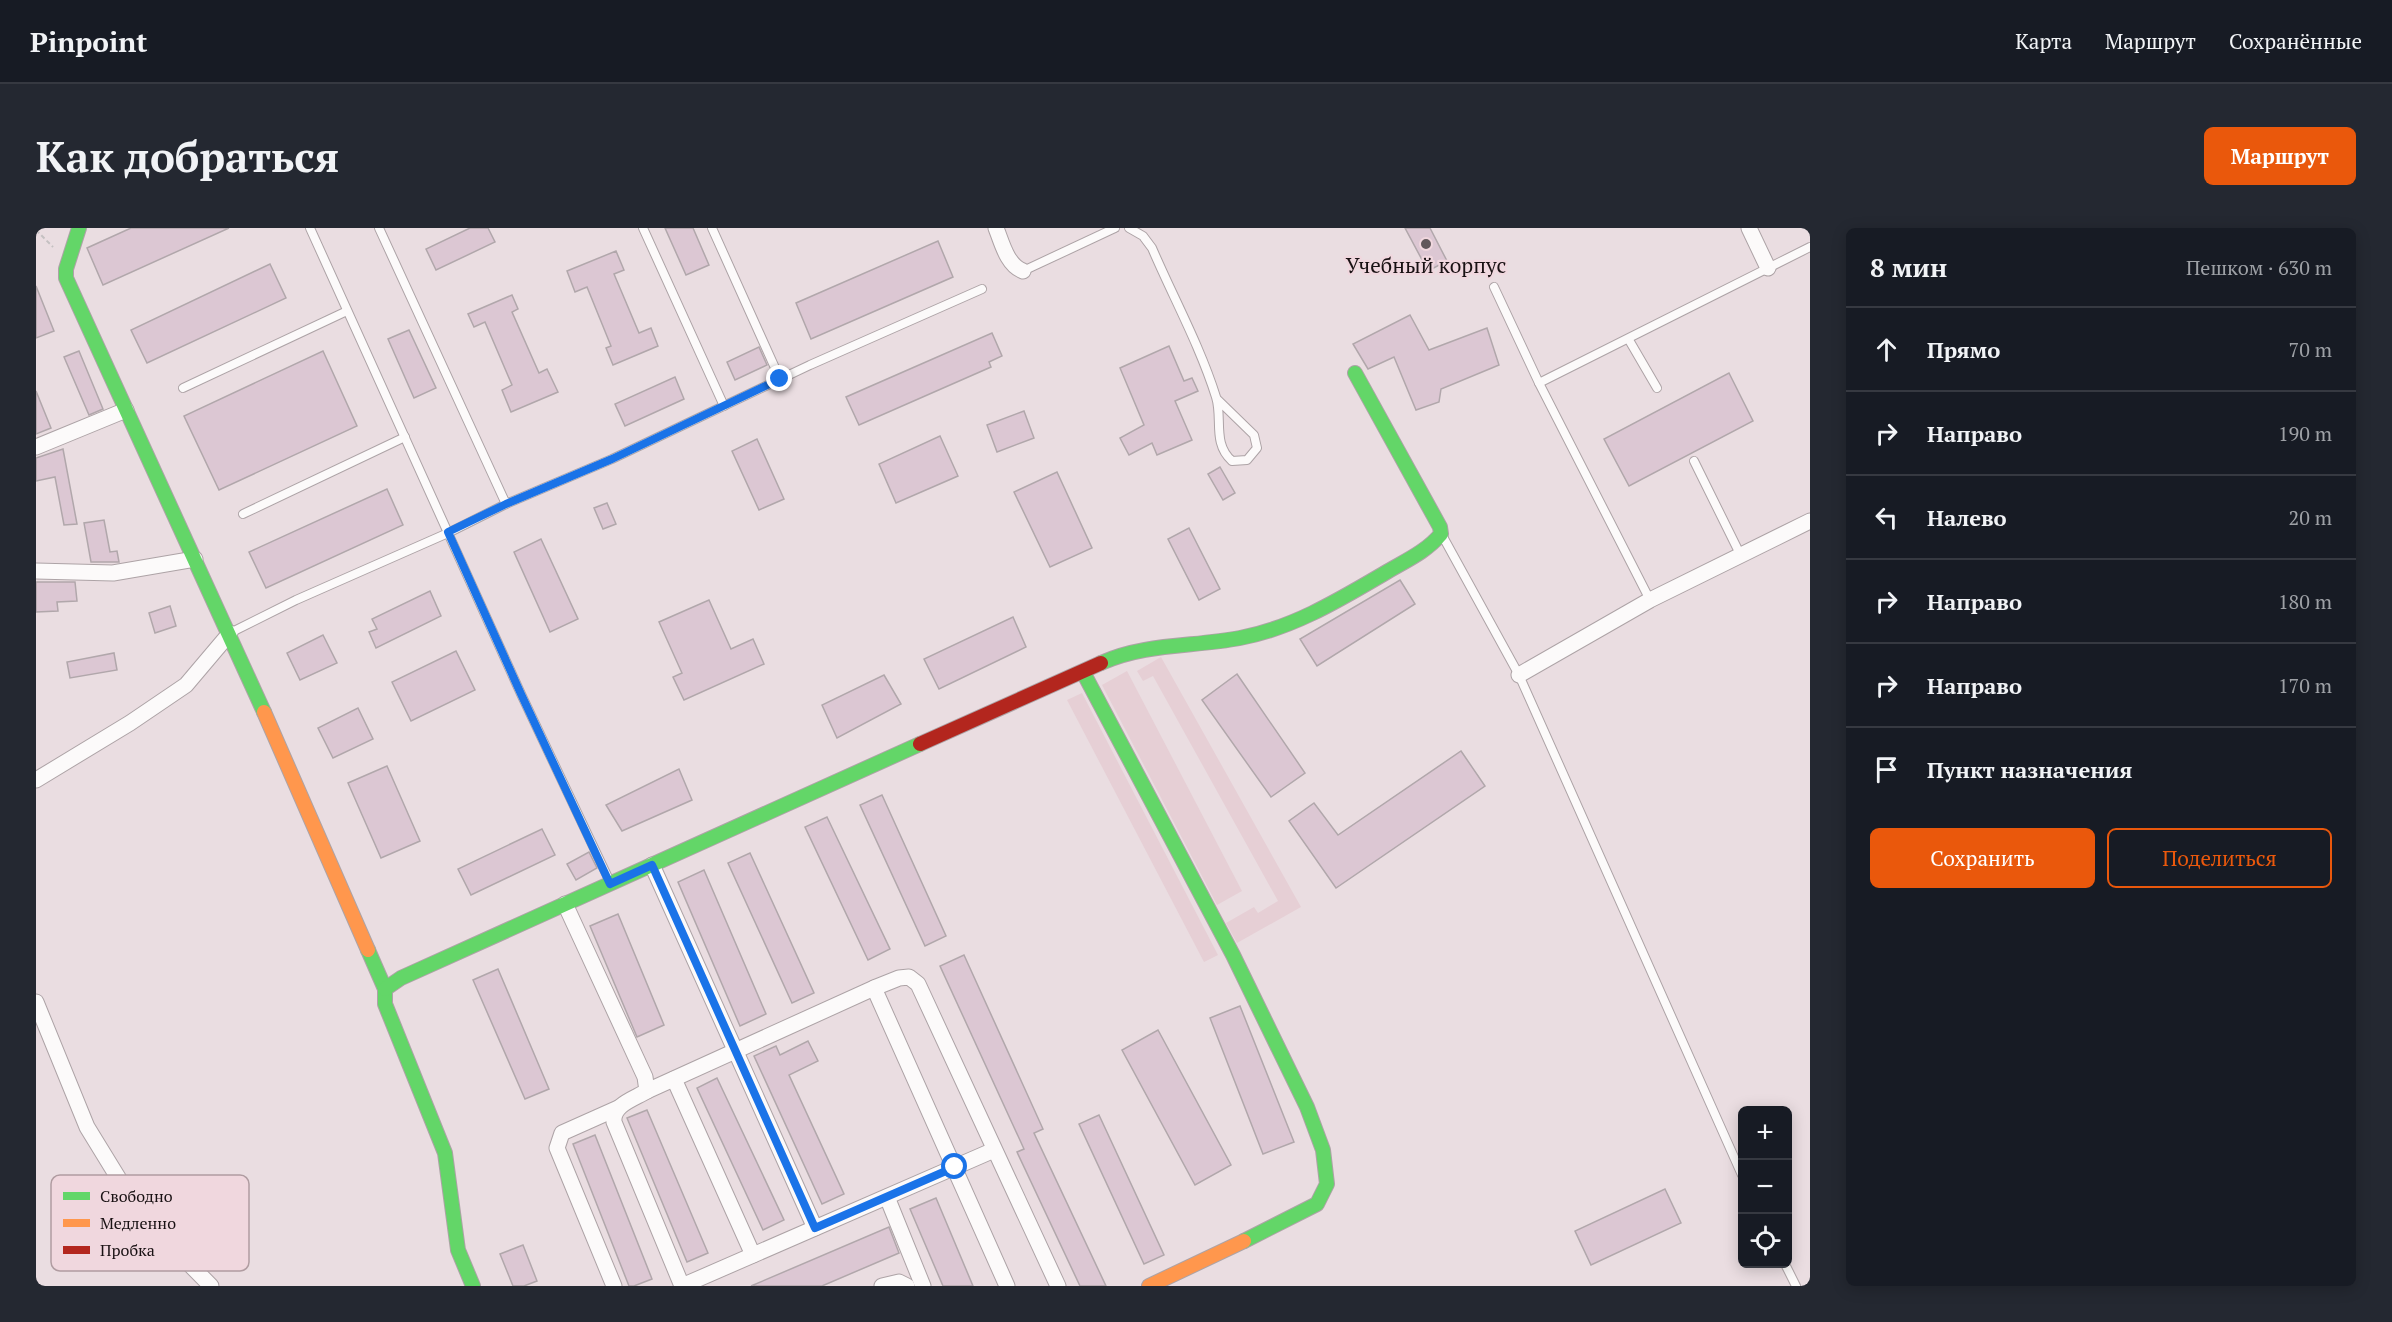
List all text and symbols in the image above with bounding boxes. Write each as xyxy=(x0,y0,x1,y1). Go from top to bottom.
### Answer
text: Pinpoint xyxy=(30,23,147,60)
text: Карта xyxy=(2015,27,2072,55)
text: Маршрут xyxy=(2105,27,2196,55)
text: Сохранённые xyxy=(2229,27,2362,55)
button: Маршрут xyxy=(2204,127,2356,185)
text: Как добраться xyxy=(36,128,339,184)
marker: Учебный корпус xyxy=(1419,237,1433,251)
text: 8 мин xyxy=(1870,250,1947,284)
place label: Учебный корпус xyxy=(1346,251,1506,279)
text: Пешком · 630 m xyxy=(2186,254,2332,281)
icon: ahead xyxy=(1870,333,1903,366)
text: Прямо xyxy=(1927,335,2000,364)
text: 70 m xyxy=(2289,336,2332,363)
route end xyxy=(766,365,792,391)
icon: right xyxy=(1870,417,1903,450)
text: Направо xyxy=(1927,419,2022,448)
text: 190 m xyxy=(2278,420,2332,447)
icon: left xyxy=(1870,501,1903,534)
text: Налево xyxy=(1927,503,2007,532)
text: 20 m xyxy=(2289,504,2332,531)
icon: right xyxy=(1870,585,1903,618)
text: Направо xyxy=(1927,587,2022,616)
text: 180 m xyxy=(2278,588,2332,615)
icon: right xyxy=(1870,669,1903,702)
text: Направо xyxy=(1927,671,2022,700)
text: 170 m xyxy=(2278,672,2332,699)
icon: arrive xyxy=(1870,753,1903,786)
text: Пункт назначения xyxy=(1927,755,2132,784)
button: Сохранить xyxy=(1870,828,2095,888)
button: Поделиться xyxy=(2107,828,2332,888)
map controls xyxy=(1738,1106,1792,1268)
button: + xyxy=(1738,1106,1792,1160)
route start xyxy=(941,1153,967,1179)
button: − xyxy=(1738,1160,1792,1214)
legend xyxy=(51,1175,249,1271)
text: Свободно xyxy=(100,1185,173,1207)
text: Медленно xyxy=(100,1212,176,1234)
button: locate xyxy=(1738,1214,1792,1268)
text: Пробка xyxy=(100,1239,155,1261)

